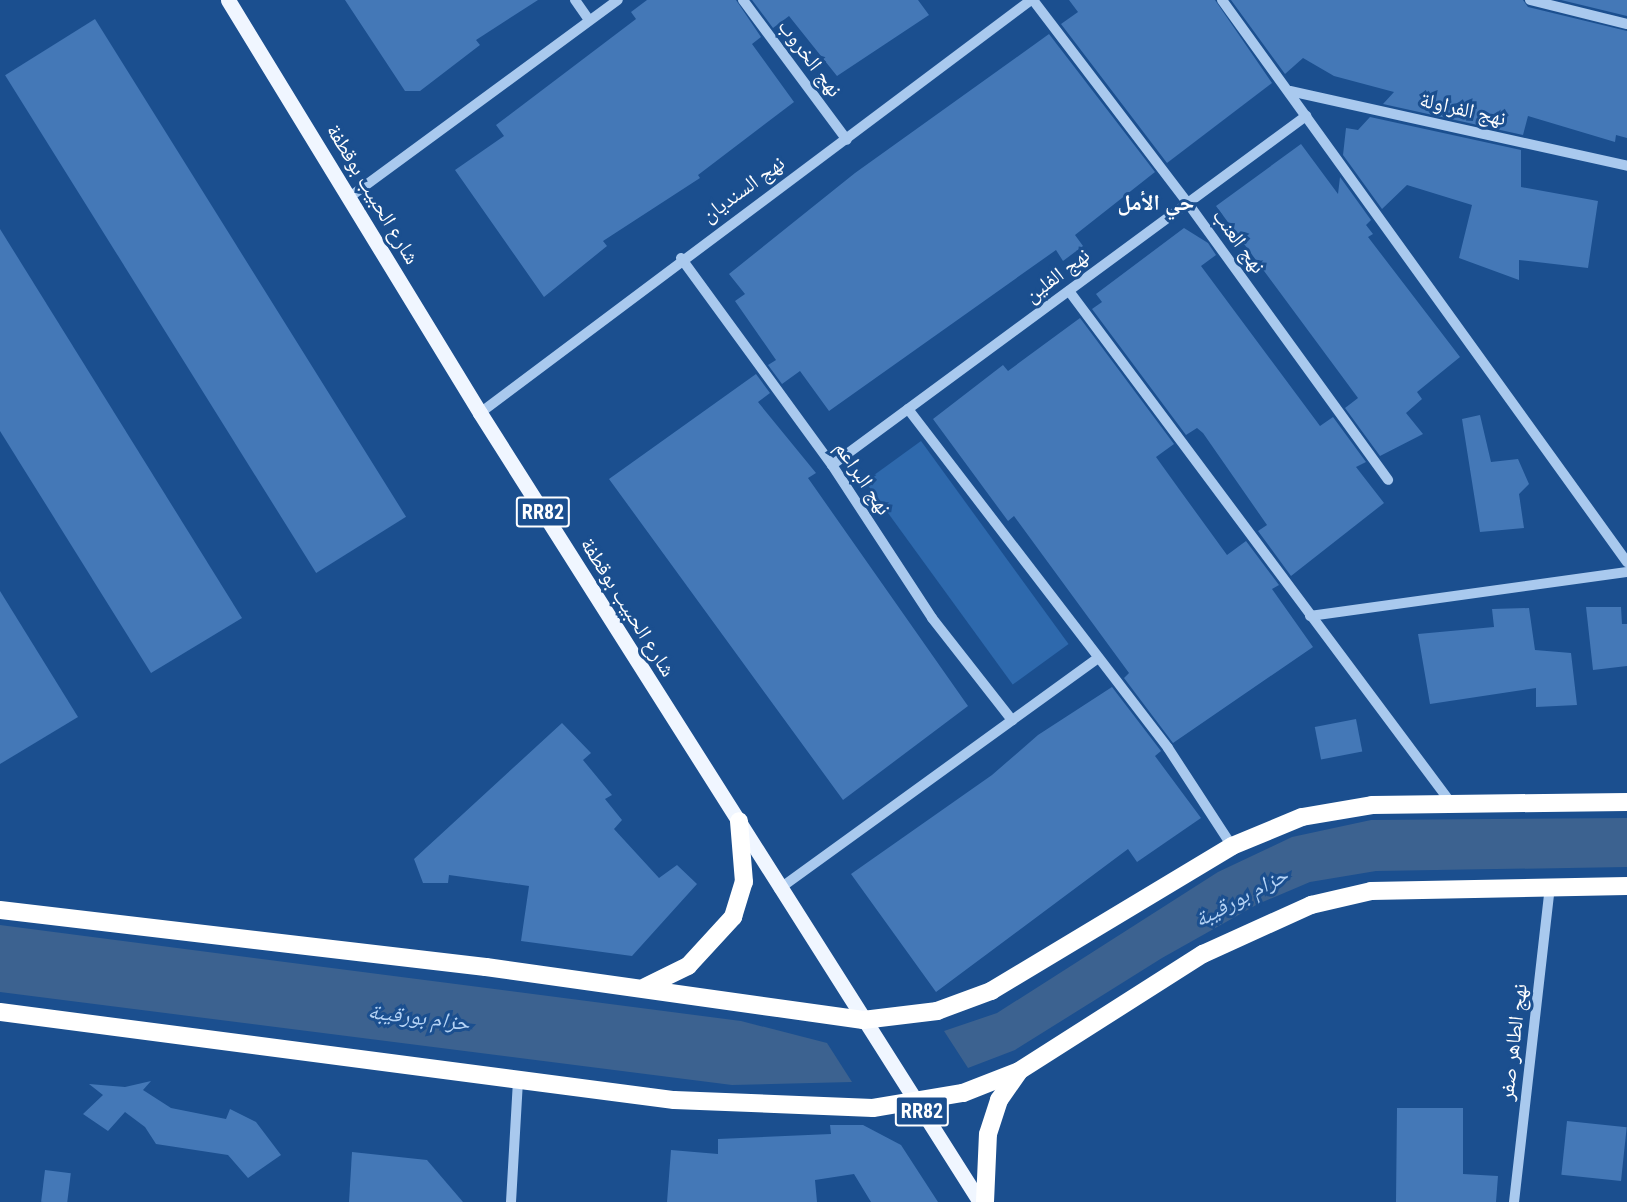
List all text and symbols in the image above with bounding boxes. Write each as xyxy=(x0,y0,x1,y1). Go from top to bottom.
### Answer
street label: نهج الخروب xyxy=(773,14,847,102)
street label: نهج الفراولة xyxy=(1418,87,1508,131)
street label: شارع الحبيب بوقطفة xyxy=(321,119,425,269)
street label: نهج السنديان xyxy=(696,150,790,228)
district label: حي الأمل xyxy=(1118,190,1194,216)
street label: نهج العنب xyxy=(1207,204,1271,278)
street label: نهج الفلين xyxy=(1019,242,1095,308)
street label: نهج البراعم xyxy=(829,436,897,520)
road number: RR82 xyxy=(514,495,572,529)
street label: شارع الحبيب بوقطفة xyxy=(575,533,681,681)
water label: حزام بورقيبة xyxy=(1190,861,1292,933)
street label: نهج الطاهر صفر xyxy=(1493,982,1533,1102)
water label: حزام بورقيبة xyxy=(367,998,471,1036)
road number: RR82 xyxy=(894,1094,950,1128)

